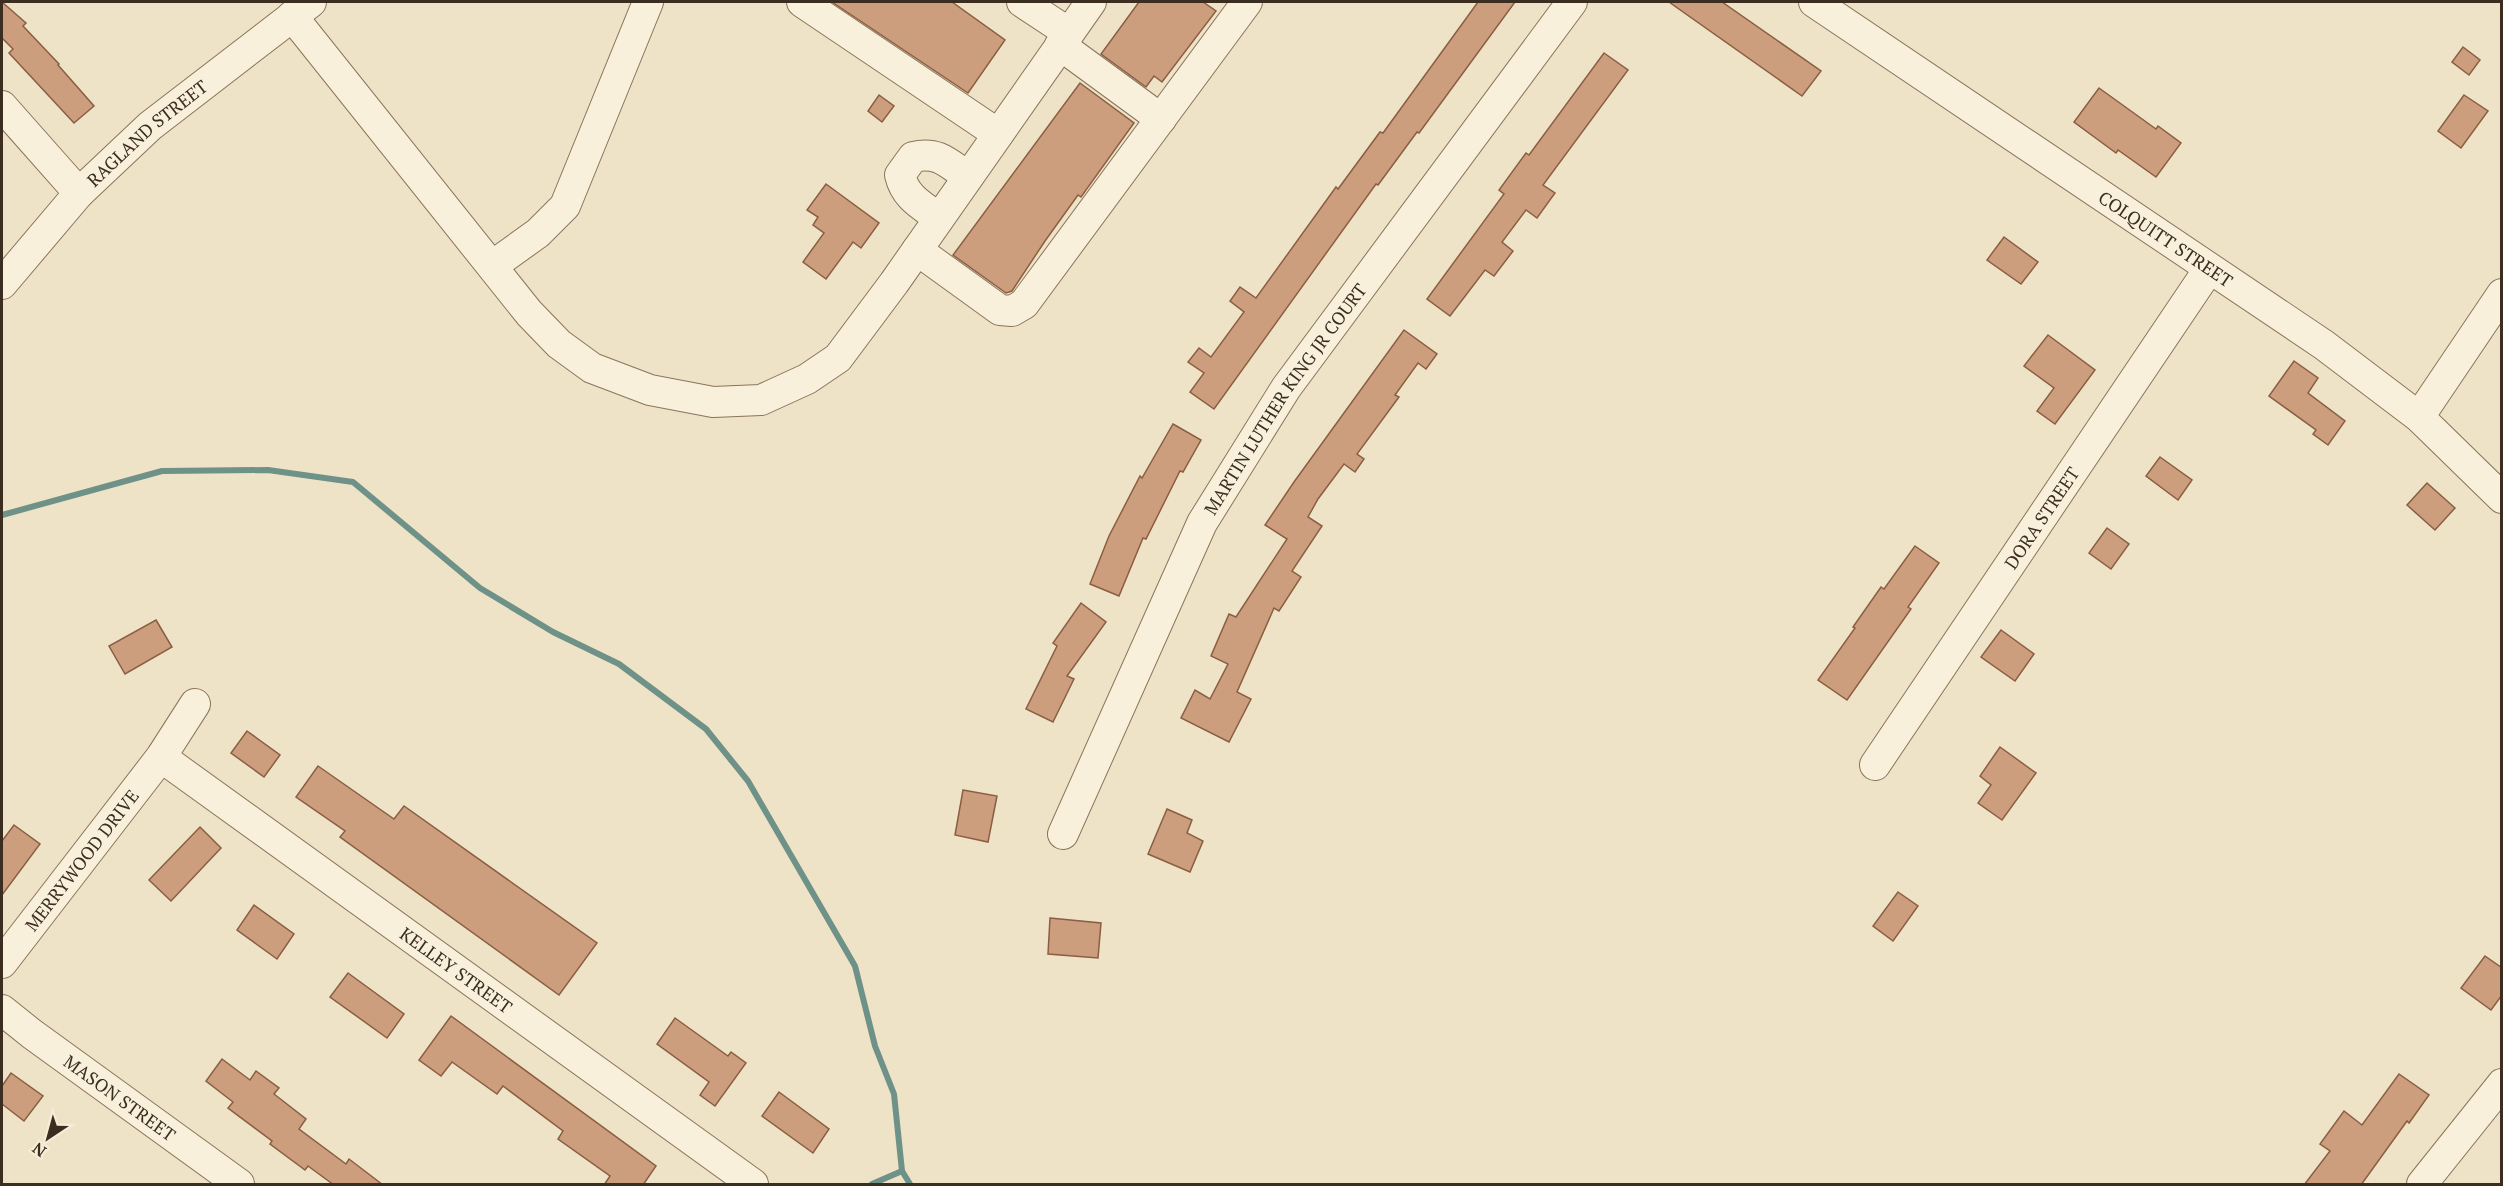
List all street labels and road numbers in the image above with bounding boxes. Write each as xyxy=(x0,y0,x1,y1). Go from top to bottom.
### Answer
street label: RAGLAND STREET xyxy=(81,74,212,192)
street label: COLQUITT STREET xyxy=(2094,185,2238,292)
street label: MARTIN LUTHER KING JR COURT xyxy=(1198,278,1372,519)
street label: DORA STREET xyxy=(1998,462,2084,574)
street label: MERRYWOOD DRIVE xyxy=(19,784,144,936)
street label: KELLEY STREET xyxy=(395,921,517,1019)
street label: MASON STREET xyxy=(59,1049,181,1146)

